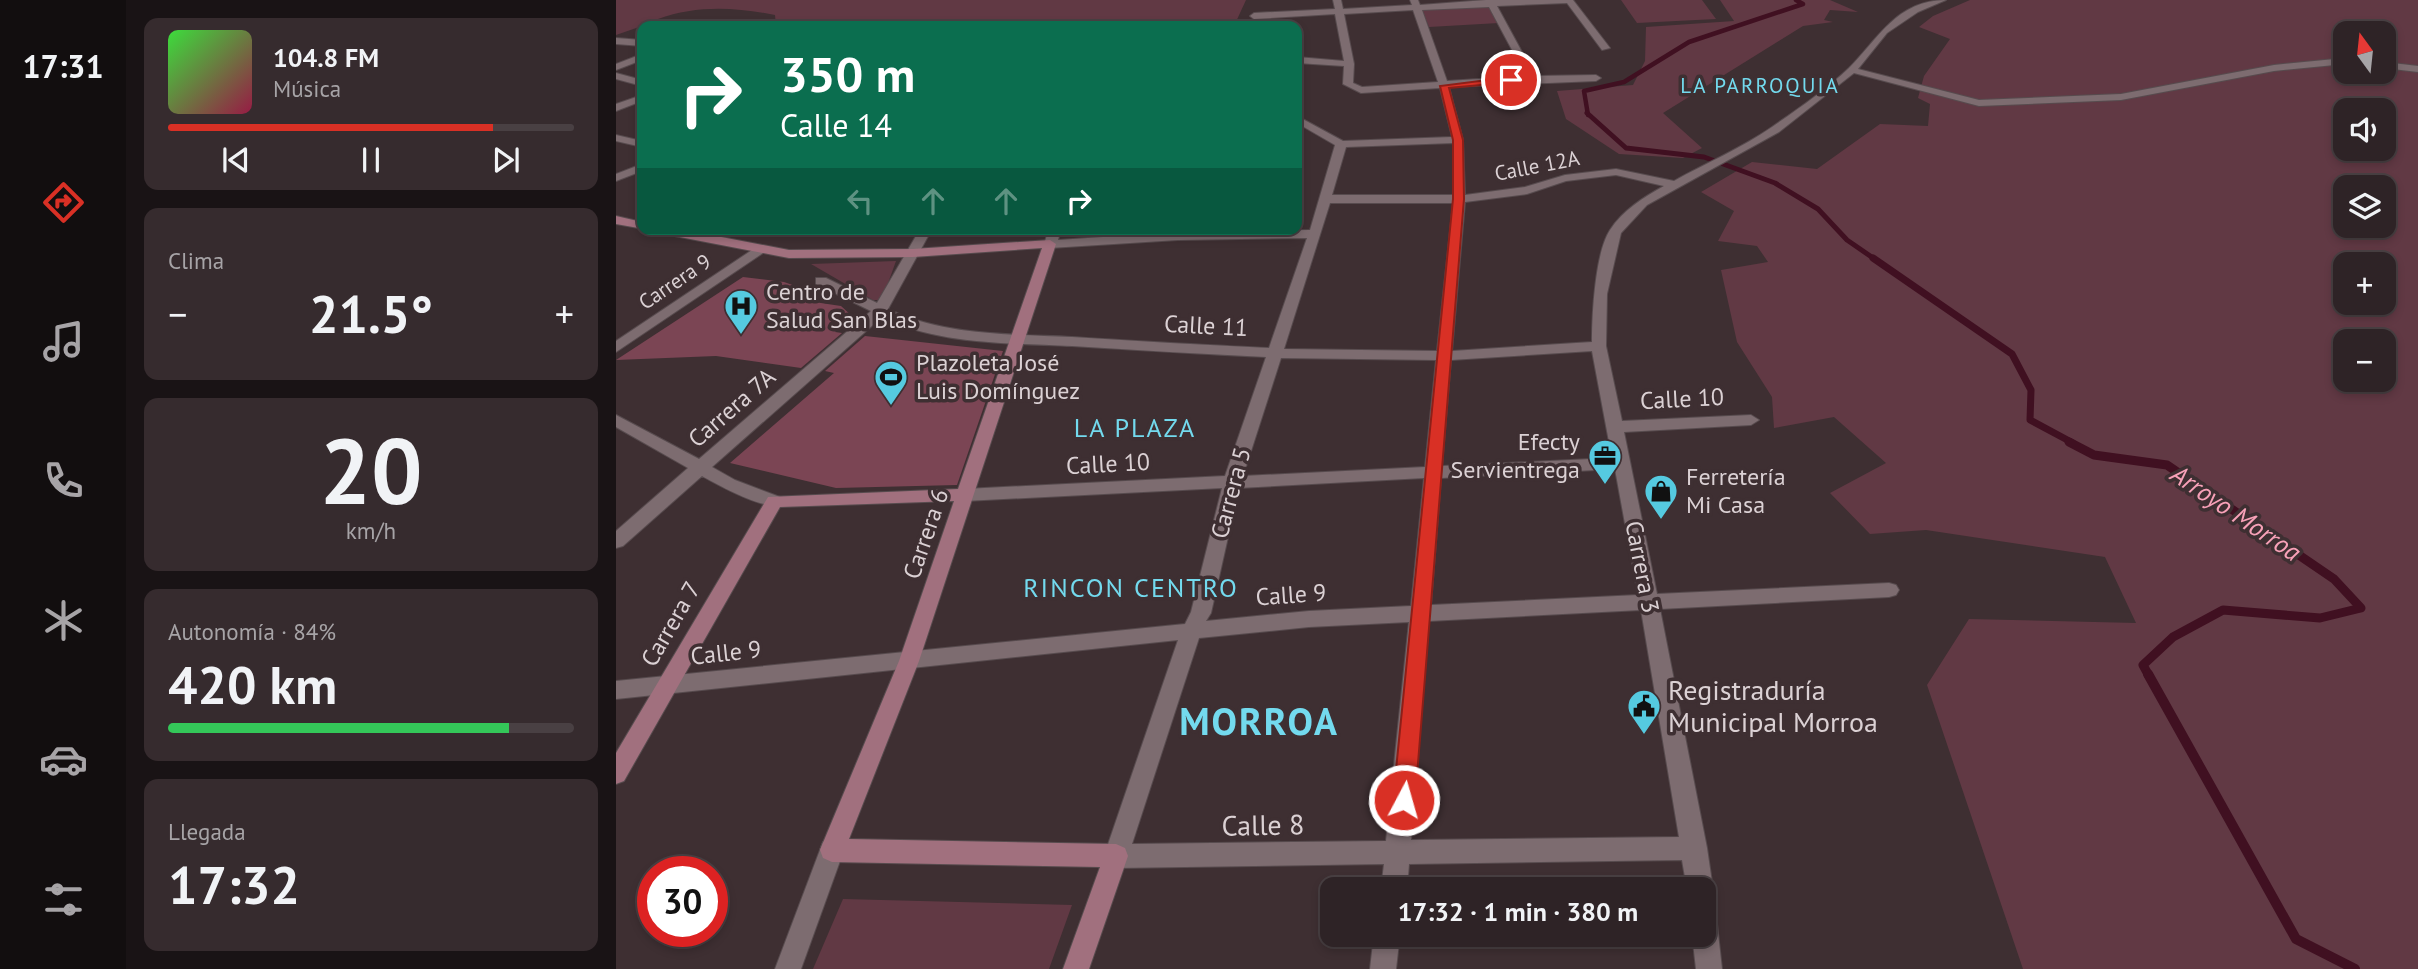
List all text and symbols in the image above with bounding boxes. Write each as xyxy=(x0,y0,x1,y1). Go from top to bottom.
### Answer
north arrow xyxy=(2333,21,2396,84)
map controls xyxy=(2333,21,2396,392)
text: 104.8 FM xyxy=(273,41,379,74)
text: 350 m xyxy=(780,42,915,106)
text: 17:31 xyxy=(22,45,104,87)
icon: right xyxy=(665,49,756,140)
pin xyxy=(1481,50,1541,110)
icon: arrive xyxy=(1492,61,1530,99)
district label: LA PARROQUIA xyxy=(1680,72,1840,99)
text: Música xyxy=(273,74,341,103)
button: sound xyxy=(2333,98,2396,161)
text: Calle 14 xyxy=(780,104,892,146)
icon: previous xyxy=(217,141,255,179)
icon: pause xyxy=(352,141,390,179)
icon: next xyxy=(487,141,525,179)
street label: Calle 12A xyxy=(1492,144,1582,187)
button: layers xyxy=(2333,175,2396,238)
icon: directions xyxy=(39,178,88,227)
icon: left xyxy=(841,182,879,220)
icon: ahead xyxy=(914,182,952,220)
icon: ahead xyxy=(987,182,1025,220)
icon: right xyxy=(1060,182,1098,220)
text: Clima xyxy=(168,246,224,275)
street label: Carrera 9 xyxy=(633,248,716,316)
button: + xyxy=(2333,252,2396,315)
place label: Centro de Salud San Blas xyxy=(766,276,917,335)
text: 21.5° xyxy=(309,280,433,347)
hospital icon: Centro de Salud San Blas xyxy=(722,287,760,336)
text: − xyxy=(168,289,187,338)
text: + xyxy=(555,289,574,338)
street label: Calle 11 xyxy=(1163,308,1249,343)
icon: music xyxy=(39,317,88,366)
button: − xyxy=(2333,329,2396,392)
place label: Plazoleta José Luis Domínguez xyxy=(916,347,1080,406)
sports icon: Plazoleta José Luis Domínguez xyxy=(872,358,910,407)
street label: Carrera 7A xyxy=(682,361,782,454)
street label: Calle 10 xyxy=(1639,381,1725,416)
text: 20 xyxy=(319,411,423,529)
district label: LA PLAZA xyxy=(1074,411,1196,444)
place label: Efecty Servientrega xyxy=(1451,426,1580,485)
office icon: Efecty Servientrega xyxy=(1586,437,1624,486)
street label: Carrera 5 xyxy=(1203,444,1258,542)
street label: Calle 10 xyxy=(1065,446,1151,481)
icon: phone xyxy=(39,456,88,505)
water label: Arroyo Morroa xyxy=(2164,456,2308,568)
place label: Ferretería Mi Casa xyxy=(1686,461,1786,520)
shop icon: Ferretería Mi Casa xyxy=(1642,472,1680,521)
street label: Carrera 6 xyxy=(896,485,955,583)
text: km/h xyxy=(346,516,396,545)
street label: Carrera 3 xyxy=(1618,518,1667,616)
district label: RINCON CENTRO xyxy=(1023,571,1239,604)
street label: Carrera 7 xyxy=(634,576,707,672)
street label: Calle 9 xyxy=(1255,577,1327,612)
icon: climate xyxy=(39,596,88,645)
text: Autonomía · 84% xyxy=(168,617,336,646)
street label: Calle 9 xyxy=(689,633,763,672)
text: 420 km xyxy=(168,651,337,718)
place label: Registraduría Municipal Morroa xyxy=(1668,671,1878,740)
public building icon: Registraduría Municipal Morroa xyxy=(1625,687,1663,736)
district label: MORROA xyxy=(1179,696,1339,745)
icon: car xyxy=(39,735,88,784)
position arrow xyxy=(1367,763,1441,837)
street label: Calle 8 xyxy=(1221,805,1305,844)
text: Llegada xyxy=(168,817,246,846)
text: 17:32 xyxy=(168,851,300,918)
speed limit sign: 30 xyxy=(637,856,728,947)
icon: filters xyxy=(39,875,88,924)
text: 17:32 · 1 min · 380 m xyxy=(1398,895,1638,928)

